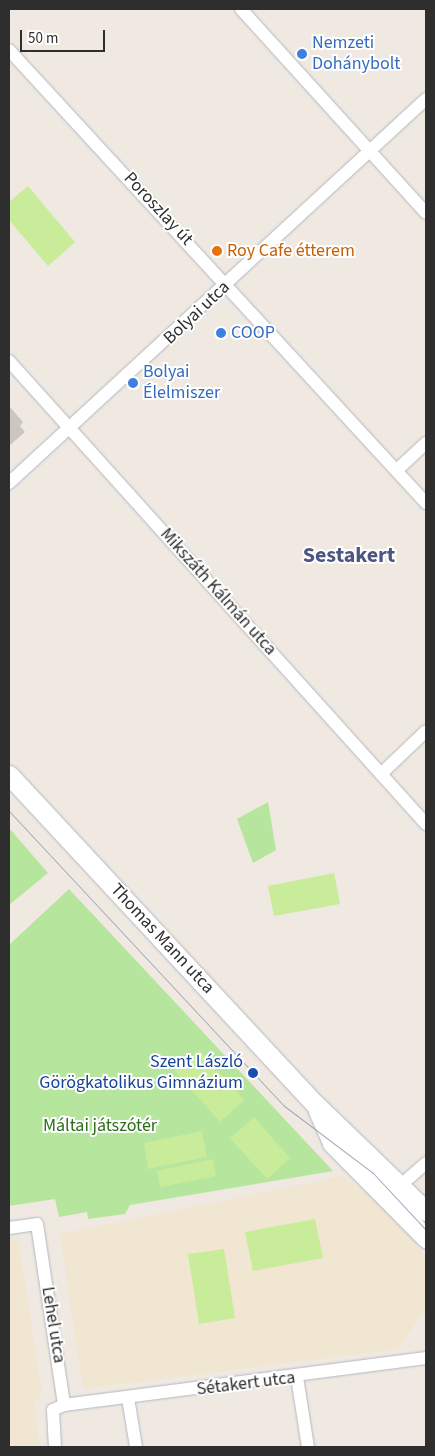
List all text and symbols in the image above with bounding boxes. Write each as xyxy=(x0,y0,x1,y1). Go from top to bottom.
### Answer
scale bar xyxy=(22,20,108,52)
text: 50 m xyxy=(28,28,58,49)
place label: Nemzeti Dohánybolt xyxy=(312,33,400,76)
marker: Nemzeti Dohánybolt xyxy=(296,48,308,60)
street label: Poroszlay út xyxy=(119,168,197,250)
place label: Roy Cafe étterem xyxy=(227,240,355,262)
marker: Roy Cafe étterem xyxy=(211,245,223,257)
street label: Bolyai utca xyxy=(159,277,235,349)
place label: COOP xyxy=(231,322,275,344)
marker: COOP xyxy=(215,327,227,339)
place label: Bolyai Élelmiszer xyxy=(143,362,220,404)
marker: Bolyai Élelmiszer xyxy=(127,377,139,389)
street label: Mikszáth Kálmán utca xyxy=(155,524,281,660)
district label: Sestakert xyxy=(303,543,395,569)
street label: Thomas Mann utca xyxy=(106,880,218,998)
place label: Szent László Görögkatolikus Gimnázium xyxy=(39,1052,243,1094)
marker: Szent László Görögkatolikus Gimnázium xyxy=(247,1067,259,1079)
park label: Máltai játszótér xyxy=(43,1115,157,1137)
street label: Lehel utca xyxy=(36,1285,70,1365)
street label: Sétakert utca xyxy=(195,1367,297,1401)

